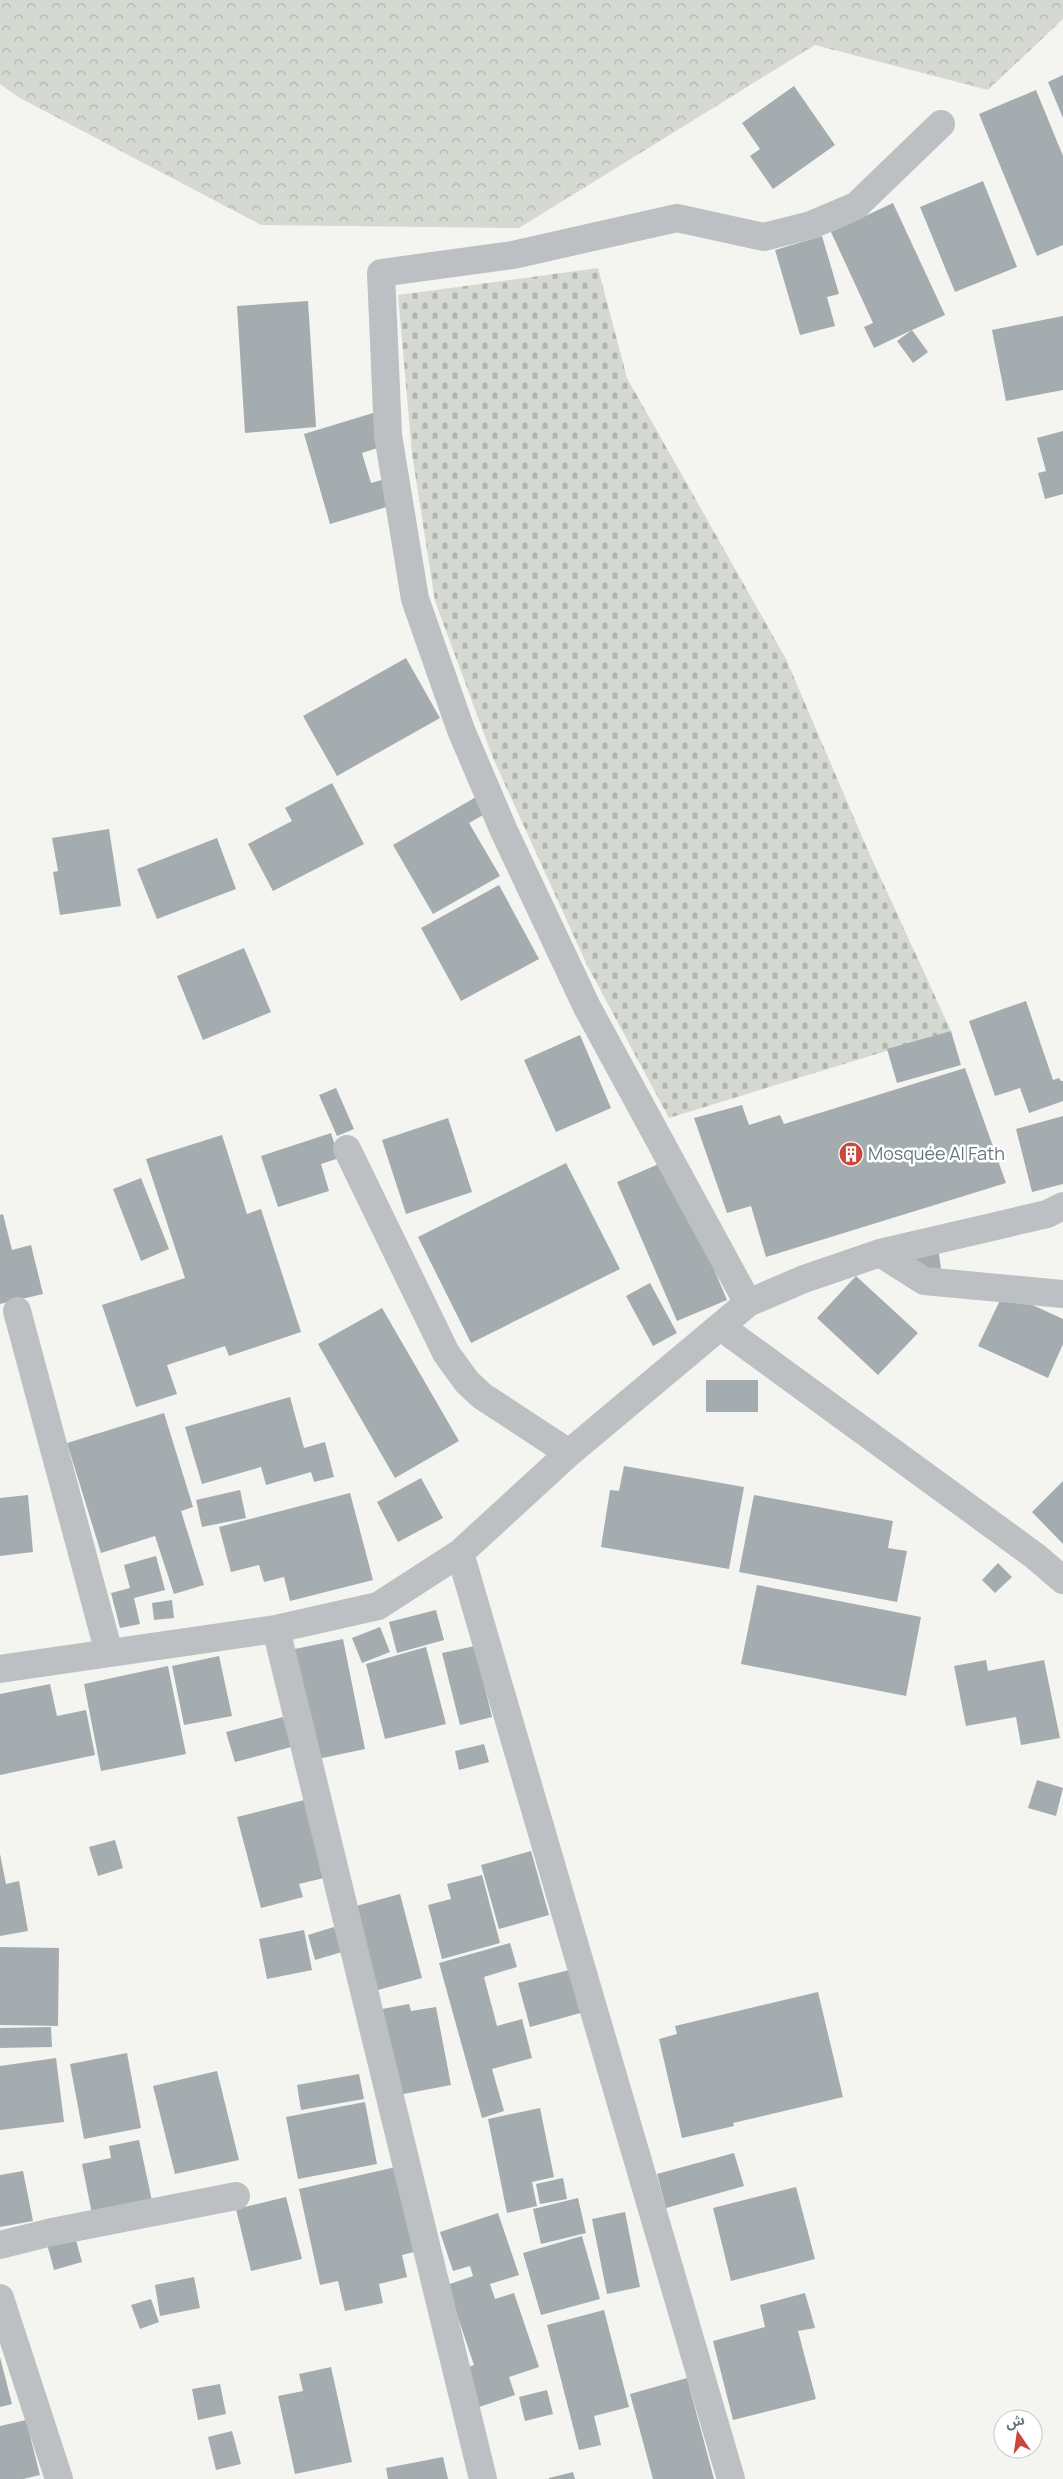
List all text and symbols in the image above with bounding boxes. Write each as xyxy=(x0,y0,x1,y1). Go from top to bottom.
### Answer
building icon: Mosquée Al Fath xyxy=(838,1141,864,1167)
place label: Mosquée Al Fath xyxy=(868,1141,1005,1165)
north arrow xyxy=(993,2409,1043,2459)
text: ش xyxy=(1003,2409,1026,2432)

